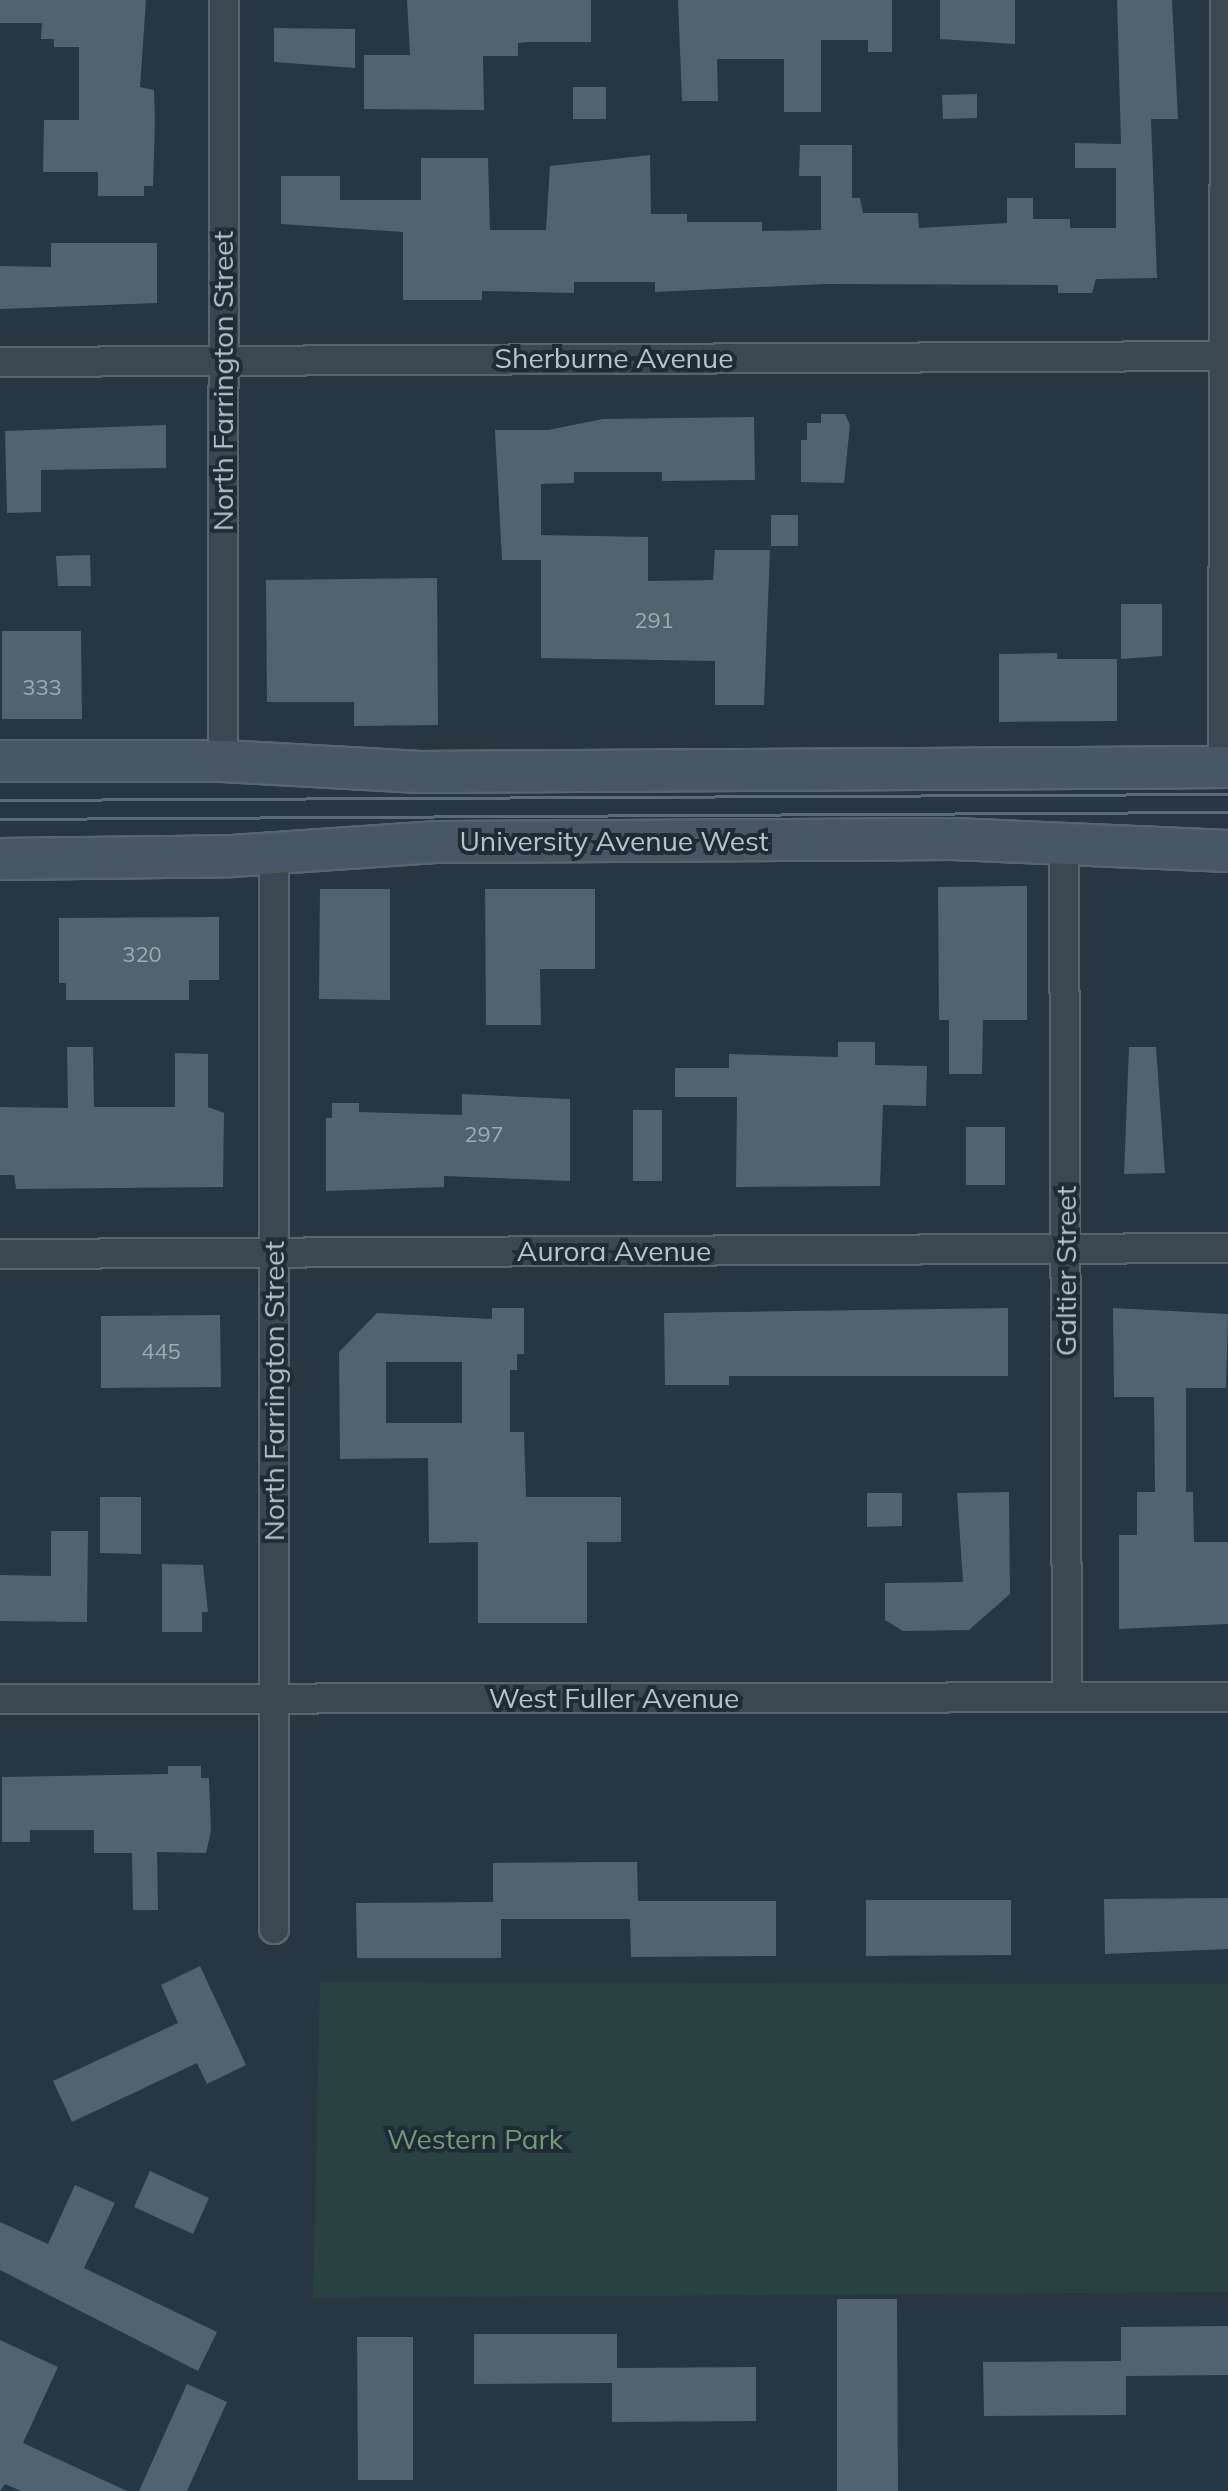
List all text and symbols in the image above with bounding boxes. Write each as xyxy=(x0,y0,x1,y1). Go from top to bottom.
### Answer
street label: North Farrington Street xyxy=(206,231,240,531)
street label: Sherburne Avenue xyxy=(495,341,733,375)
house number: 291 xyxy=(634,608,674,634)
house number: 333 xyxy=(22,675,62,701)
street label: University Avenue West xyxy=(459,824,769,858)
house number: 320 xyxy=(122,942,162,968)
house number: 297 xyxy=(464,1122,504,1148)
street label: Galtier Street xyxy=(1049,1186,1083,1356)
street label: Aurora Avenue xyxy=(517,1234,711,1268)
street label: North Farrington Street xyxy=(257,1241,291,1541)
house number: 445 xyxy=(141,1339,181,1365)
street label: West Fuller Avenue xyxy=(489,1681,739,1715)
park label: Western Park xyxy=(387,2122,563,2156)

